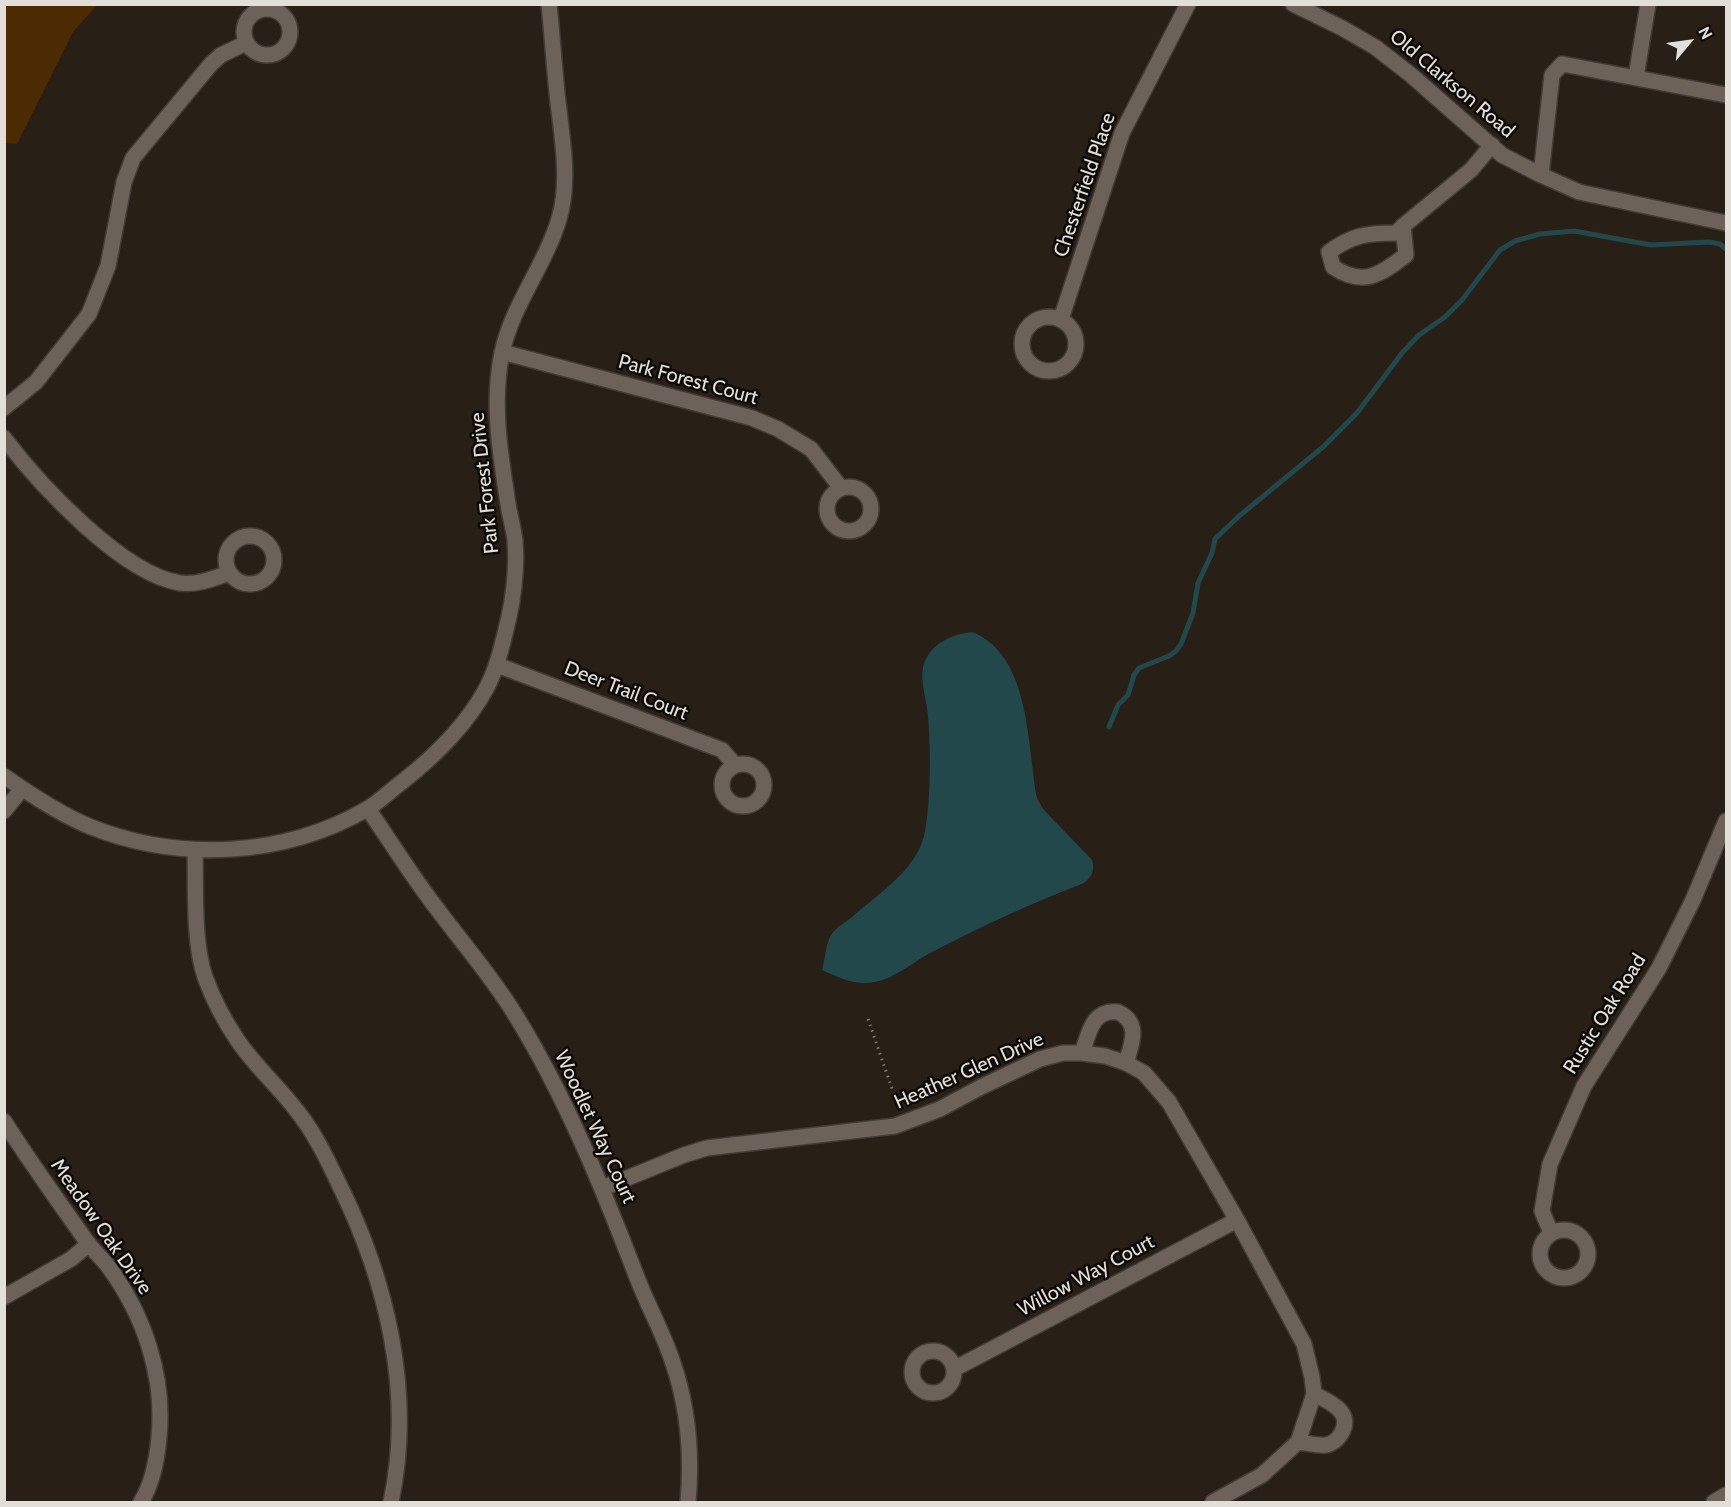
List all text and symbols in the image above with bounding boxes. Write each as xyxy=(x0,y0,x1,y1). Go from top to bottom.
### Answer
north arrow xyxy=(1659,12,1719,72)
text: N xyxy=(1694,23,1716,43)
street label: Old Clarkson Road xyxy=(1385,25,1519,143)
street label: Chesterfield Place xyxy=(1049,110,1121,260)
street label: Park Forest Court xyxy=(616,350,760,410)
street label: Park Forest Drive xyxy=(466,411,504,555)
street label: Deer Trail Court xyxy=(561,656,691,726)
street label: Rustic Oak Road xyxy=(1559,950,1651,1078)
street label: Heather Glen Drive xyxy=(891,1027,1047,1115)
street label: Woodlet Way Court xyxy=(549,1047,641,1207)
street label: Meadow Oak Drive xyxy=(45,1155,157,1299)
street label: Willow Way Court xyxy=(1014,1230,1158,1322)

